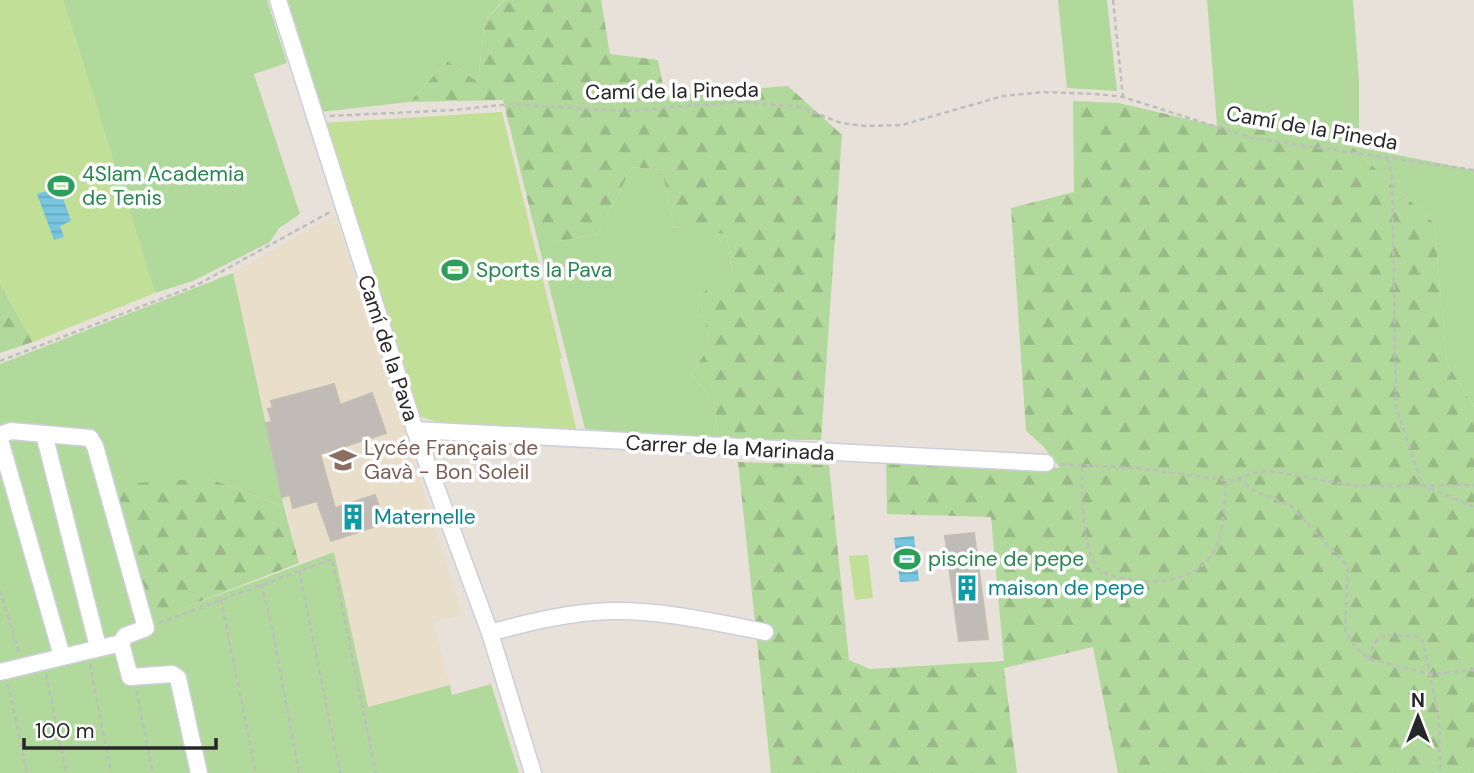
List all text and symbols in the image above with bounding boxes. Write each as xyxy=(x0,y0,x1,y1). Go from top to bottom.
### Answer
street label: Camí de la Pineda xyxy=(585,75,759,107)
street label: Camí de la Pineda xyxy=(1224,99,1400,157)
place label: 4Slam Academia de Tenis xyxy=(82,160,244,212)
sports icon: 4Slam Academia de Tenis xyxy=(46,171,76,201)
sports icon: Sports la Pava xyxy=(440,255,470,285)
place label: Sports la Pava xyxy=(476,256,612,284)
street label: Camí de la Pava xyxy=(351,271,425,425)
street label: Carrer de la Marinada xyxy=(625,429,835,467)
place label: Lycée Français de Gavà - Bon Soleil xyxy=(364,434,538,486)
school or university icon: Lycée Français de Gavà - Bon Soleil xyxy=(328,445,358,475)
building icon: Maternelle xyxy=(338,502,368,532)
place label: Maternelle xyxy=(374,503,476,531)
sports icon: piscine de pepe xyxy=(892,544,922,574)
place label: piscine de pepe xyxy=(928,545,1084,573)
building icon: maison de pepe xyxy=(952,573,982,603)
place label: maison de pepe xyxy=(988,574,1145,602)
north arrow xyxy=(1383,682,1453,752)
text: N xyxy=(1411,688,1425,713)
scale bar xyxy=(24,706,217,750)
text: 100 m xyxy=(35,717,95,745)

